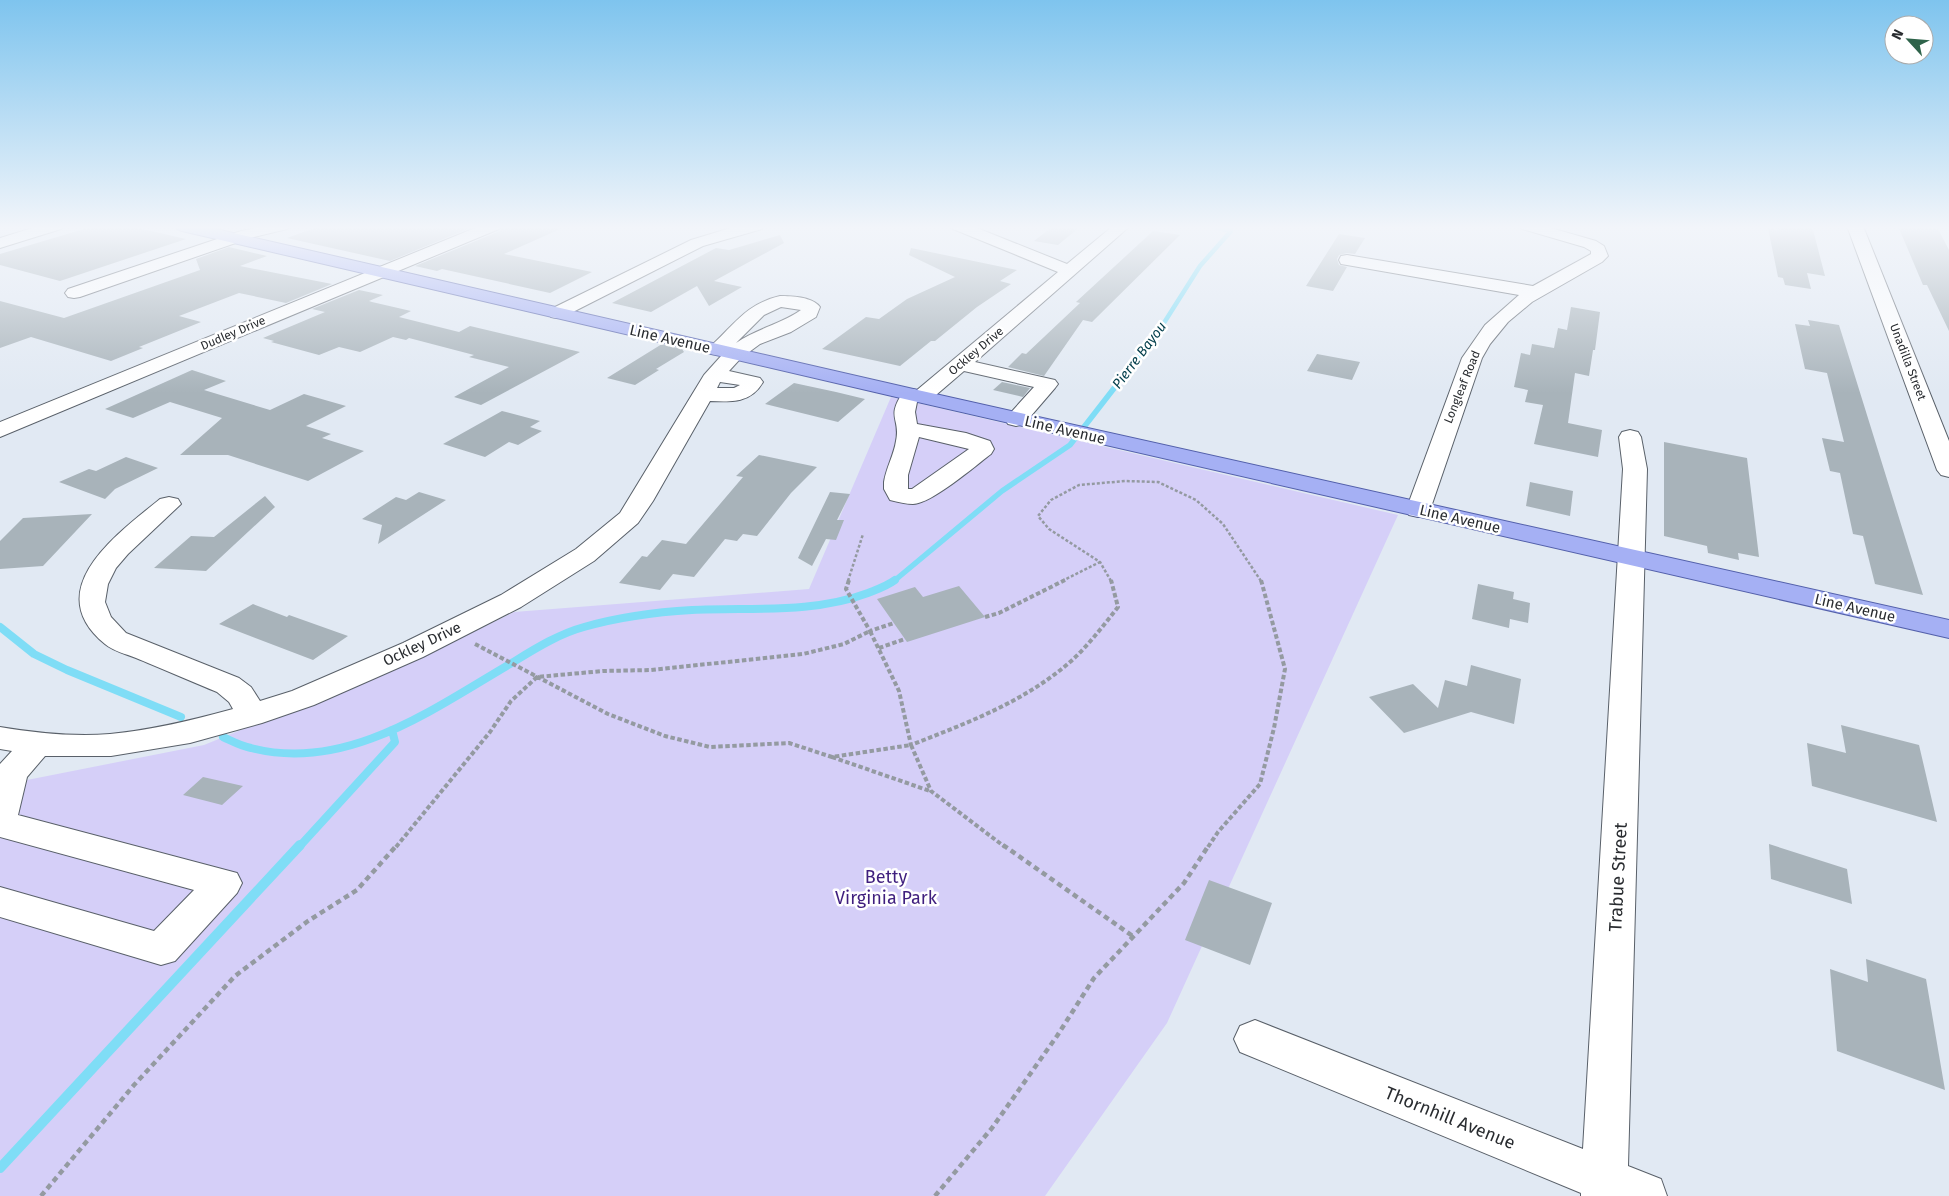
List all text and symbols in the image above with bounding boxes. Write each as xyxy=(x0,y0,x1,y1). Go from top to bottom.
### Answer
north arrow xyxy=(1884,15,1934,65)
text: N xyxy=(1888,27,1907,42)
street label: Dudley Drive xyxy=(198,313,268,353)
water label: Pierre Bayou xyxy=(1109,318,1170,392)
street label: Line Avenue xyxy=(628,321,712,357)
street label: Unadilla Street xyxy=(1887,322,1929,403)
street label: Ockley Drive xyxy=(946,324,1006,378)
street label: Longleaf Road xyxy=(1441,349,1483,425)
street label: Line Avenue xyxy=(1023,412,1107,448)
street label: Line Avenue xyxy=(1418,501,1502,537)
street label: Line Avenue xyxy=(1813,590,1897,626)
street label: Ockley Drive xyxy=(380,618,464,670)
street label: Trabue Street xyxy=(1604,821,1632,932)
park label: Betty Virginia Park xyxy=(835,866,938,909)
street label: Thornhill Avenue xyxy=(1382,1082,1518,1154)

